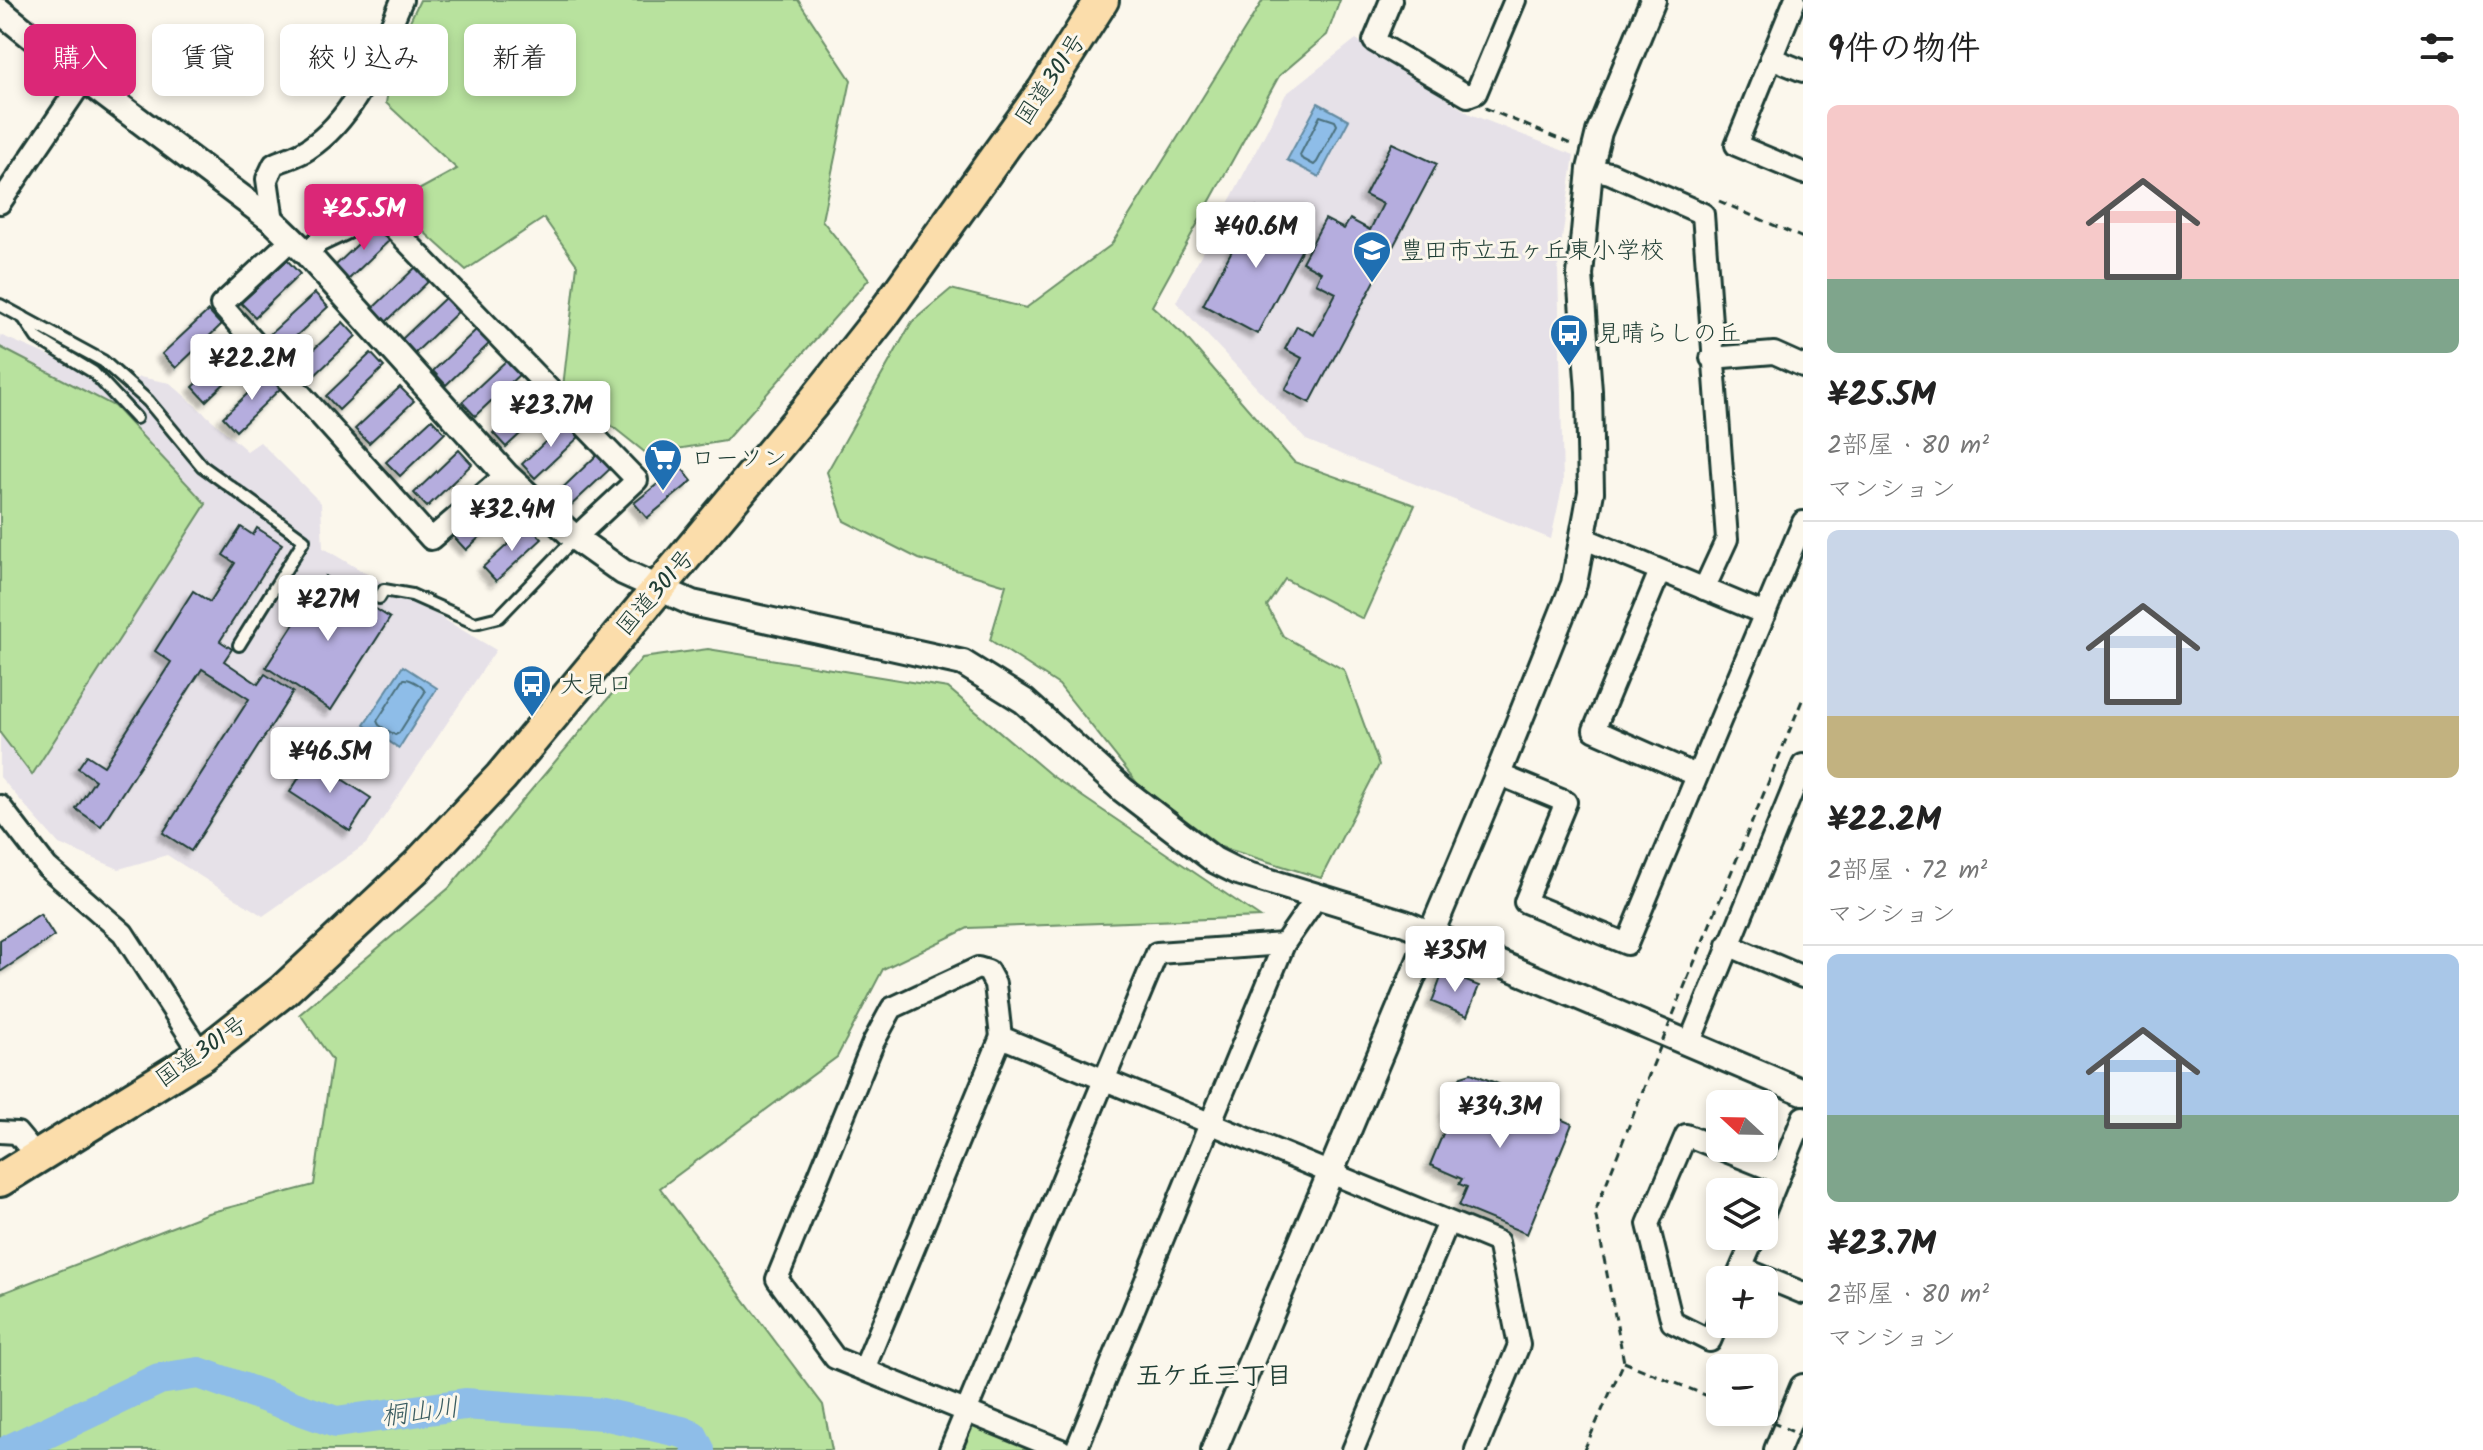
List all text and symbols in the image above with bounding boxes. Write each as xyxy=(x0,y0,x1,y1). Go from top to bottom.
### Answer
text: 9件の物件 xyxy=(1827,23,1980,77)
chip: 購入 xyxy=(24,24,136,96)
chip: 賃貸 xyxy=(152,24,264,96)
chip: 絞り込み xyxy=(280,24,448,96)
chip: 新着 xyxy=(464,24,576,96)
street label: 国道301号 xyxy=(1006,25,1097,134)
icon: filters xyxy=(2415,26,2459,70)
icon: home xyxy=(2071,157,2215,301)
pin: ¥25.5M xyxy=(299,184,429,252)
text: ¥25.5M xyxy=(322,189,406,231)
pin: ¥40.6M xyxy=(1191,202,1321,270)
text: ¥40.6M xyxy=(1214,207,1298,249)
school or university icon: 豊田市立五ヶ丘東小学校 xyxy=(1351,229,1393,284)
place label: 豊田市立五ヶ丘東小学校 xyxy=(1400,232,1664,271)
bus stop icon: 見晴らしの丘 xyxy=(1548,312,1590,367)
place label: 見晴らしの丘 xyxy=(1597,315,1741,354)
pin: ¥22.2M xyxy=(187,334,317,402)
text: ¥22.2M xyxy=(208,339,296,381)
text: ¥25.5M xyxy=(1827,369,1936,423)
pin: ¥23.7M xyxy=(486,381,616,449)
text: ¥23.7M xyxy=(509,386,593,428)
text: 2部屋 · 80 m² xyxy=(1827,425,1989,467)
supermarket icon: ローソン xyxy=(642,437,684,492)
place label: ローソン xyxy=(691,440,787,479)
text: マンション xyxy=(1827,469,1956,511)
pin: ¥32.4M xyxy=(447,485,577,553)
text: ¥32.4M xyxy=(469,490,555,532)
street label: 国道301号 xyxy=(607,540,705,645)
pin: ¥27M xyxy=(281,575,375,643)
text: ¥27M xyxy=(296,580,360,622)
icon: home xyxy=(2071,582,2215,726)
bus stop icon: 大見口 xyxy=(511,663,553,718)
place label: 大見口 xyxy=(560,666,632,705)
pin: ¥46.5M xyxy=(265,727,395,795)
text: ¥46.5M xyxy=(288,732,372,774)
text: ¥22.2M xyxy=(1827,794,1941,848)
text: 2部屋 · 72 m² xyxy=(1827,850,1987,892)
text: マンション xyxy=(1827,894,1956,936)
pin: ¥35M xyxy=(1408,926,1502,994)
text: ¥35M xyxy=(1423,931,1487,973)
street label: 国道301号 xyxy=(148,1006,256,1098)
icon: home xyxy=(2071,1006,2215,1150)
pin: ¥34.3M xyxy=(1435,1082,1565,1150)
text: ¥34.3M xyxy=(1458,1087,1542,1129)
north arrow xyxy=(1706,1090,1778,1162)
map controls xyxy=(1706,1090,1778,1426)
button: layers xyxy=(1706,1178,1778,1250)
text: ¥23.7M xyxy=(1827,1218,1936,1272)
button: + xyxy=(1706,1266,1778,1338)
text: 2部屋 · 80 m² xyxy=(1827,1274,1989,1316)
text: マンション xyxy=(1827,1318,1956,1360)
button: − xyxy=(1706,1354,1778,1426)
district label: 五ケ丘三丁目 xyxy=(1136,1356,1292,1398)
water label: 桐山川 xyxy=(379,1387,462,1439)

